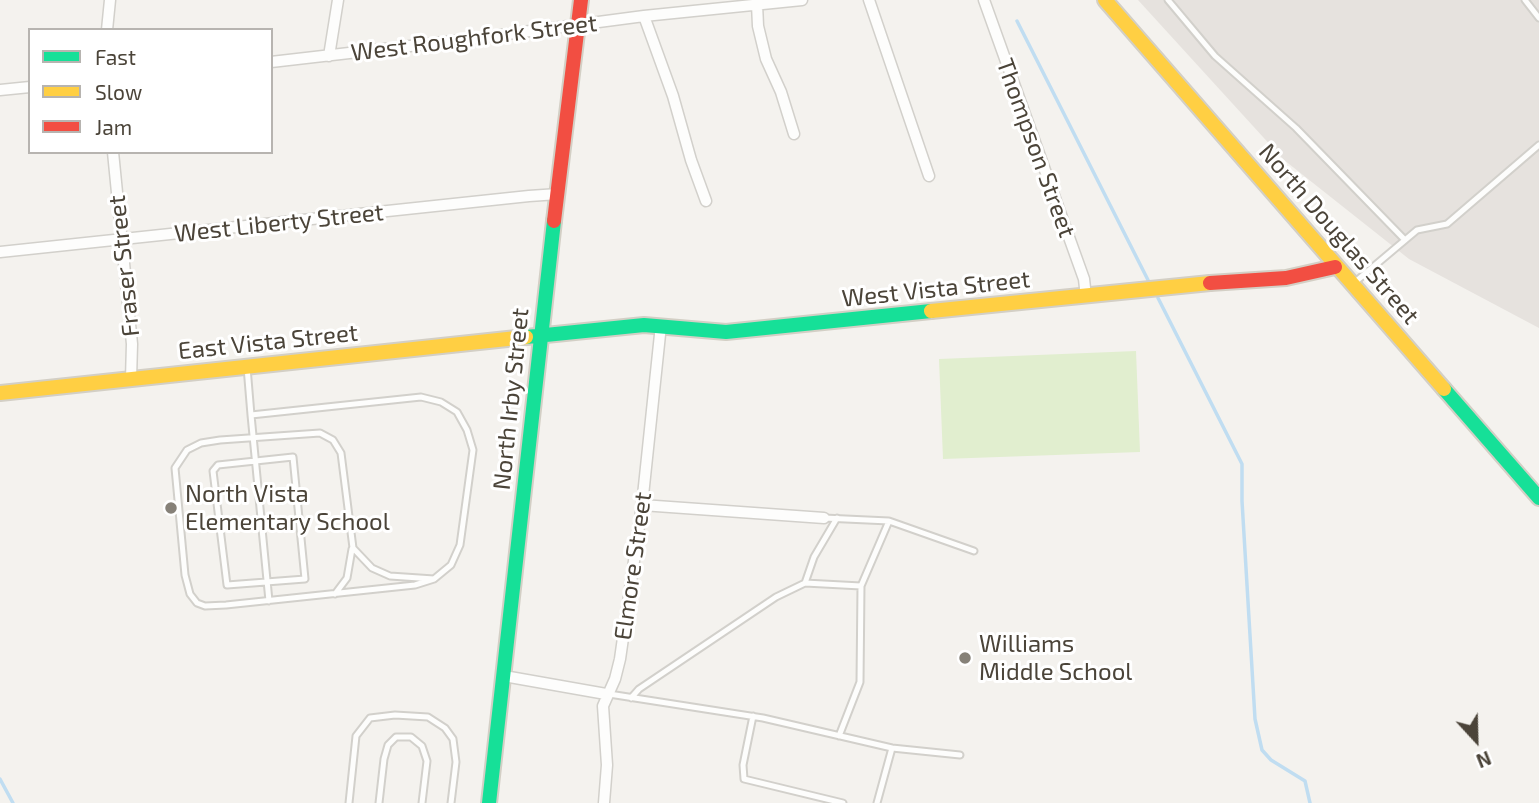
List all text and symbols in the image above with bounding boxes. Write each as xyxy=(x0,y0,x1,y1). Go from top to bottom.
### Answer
street label: West Roughfork Street xyxy=(349,9,599,67)
legend xyxy=(28,28,273,154)
text: Fast xyxy=(95,44,136,69)
street label: Thompson Street xyxy=(990,55,1082,241)
text: Slow xyxy=(95,79,142,104)
text: Jam xyxy=(95,114,132,139)
street label: North Douglas Street xyxy=(1253,138,1425,330)
street label: Fraser Street xyxy=(102,194,146,338)
street label: West Liberty Street xyxy=(173,198,385,248)
street label: West Vista Street xyxy=(841,265,1031,313)
street label: North Irby Street xyxy=(487,307,535,491)
street label: East Vista Street xyxy=(177,318,359,366)
place label: North Vista Elementary School xyxy=(185,480,390,536)
street label: Elmore Street xyxy=(608,490,658,642)
marker: North Vista Elementary School xyxy=(163,500,179,516)
place label: Williams Middle School xyxy=(979,630,1132,686)
marker: Williams Middle School xyxy=(957,650,973,666)
north arrow xyxy=(1441,705,1511,775)
text: N xyxy=(1473,747,1495,773)

